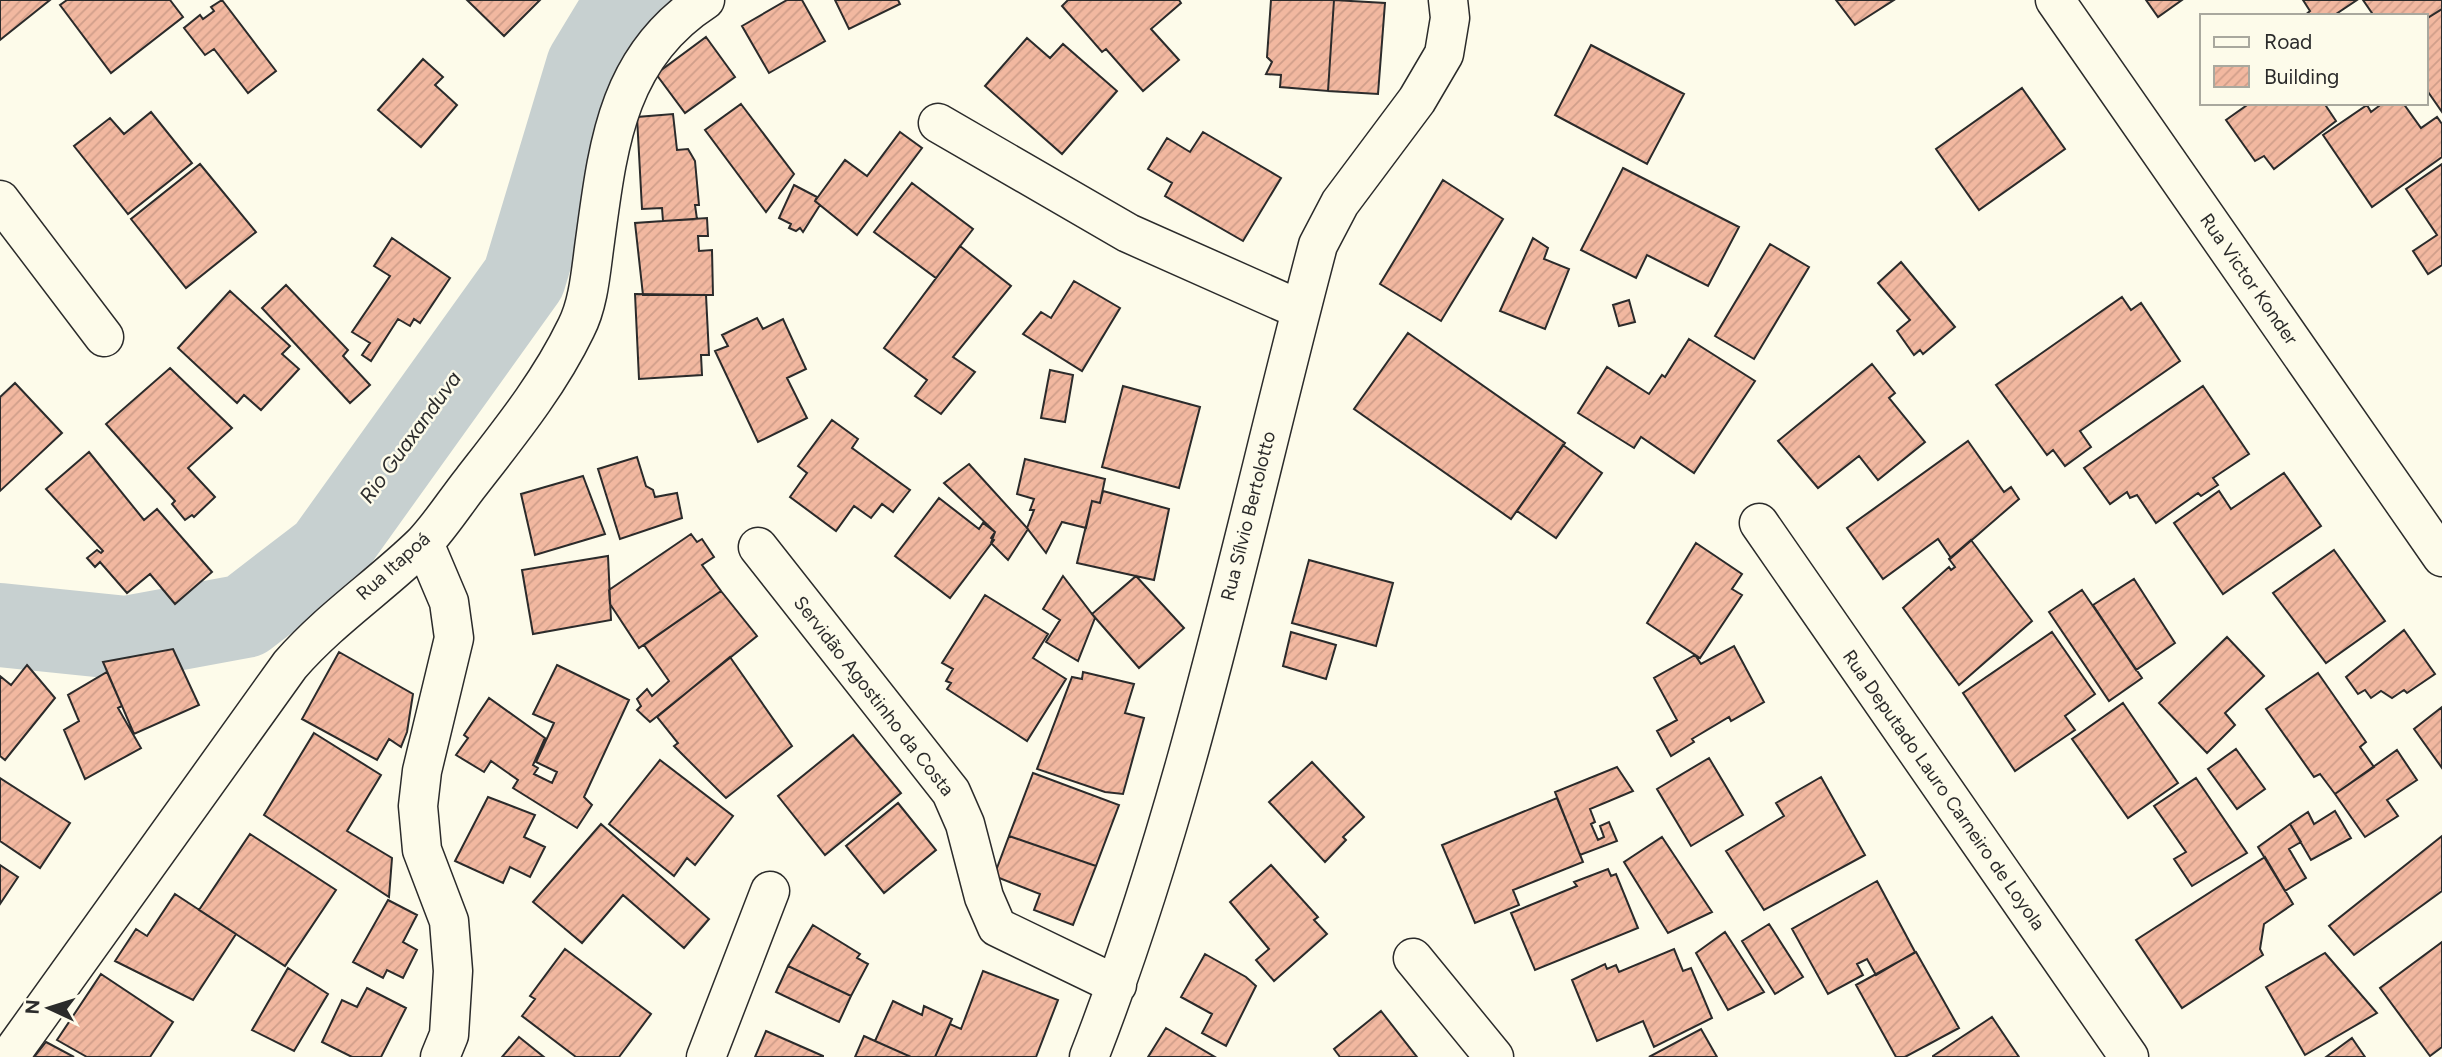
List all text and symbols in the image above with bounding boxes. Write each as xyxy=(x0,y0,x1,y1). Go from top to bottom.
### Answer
legend xyxy=(2200,14,2428,105)
text: Road xyxy=(2264,29,2312,54)
text: Building xyxy=(2264,64,2339,89)
street label: Rua Victor Konder xyxy=(2195,209,2303,350)
water label: Rio Guaxanduva xyxy=(354,366,466,508)
street label: Rua Sílvio Bertolotto xyxy=(1216,429,1280,603)
street label: Rua Itapoá xyxy=(352,527,434,605)
street label: Servidão Agostinho da Costa xyxy=(789,591,959,801)
street label: Rua Deputado Lauro Carneiro de Loyola xyxy=(1838,645,2050,935)
north arrow xyxy=(14,973,84,1043)
text: N xyxy=(21,999,45,1015)

